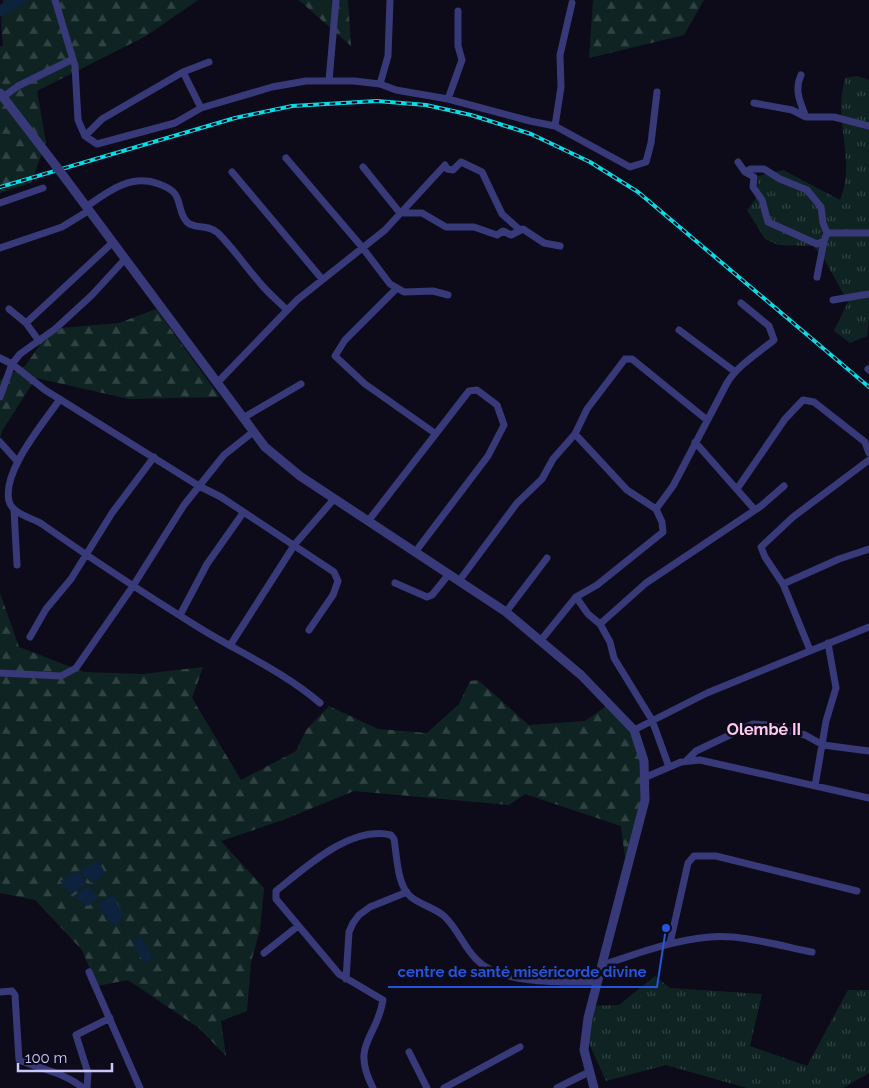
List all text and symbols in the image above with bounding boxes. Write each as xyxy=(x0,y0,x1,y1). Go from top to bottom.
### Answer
district label: Olembé II xyxy=(727,720,801,739)
callout: centre de santé miséricorde divine xyxy=(388,957,657,987)
text: centre de santé miséricorde divine xyxy=(398,963,646,981)
scale bar xyxy=(18,1040,111,1072)
text: 100 m xyxy=(25,1049,67,1067)

